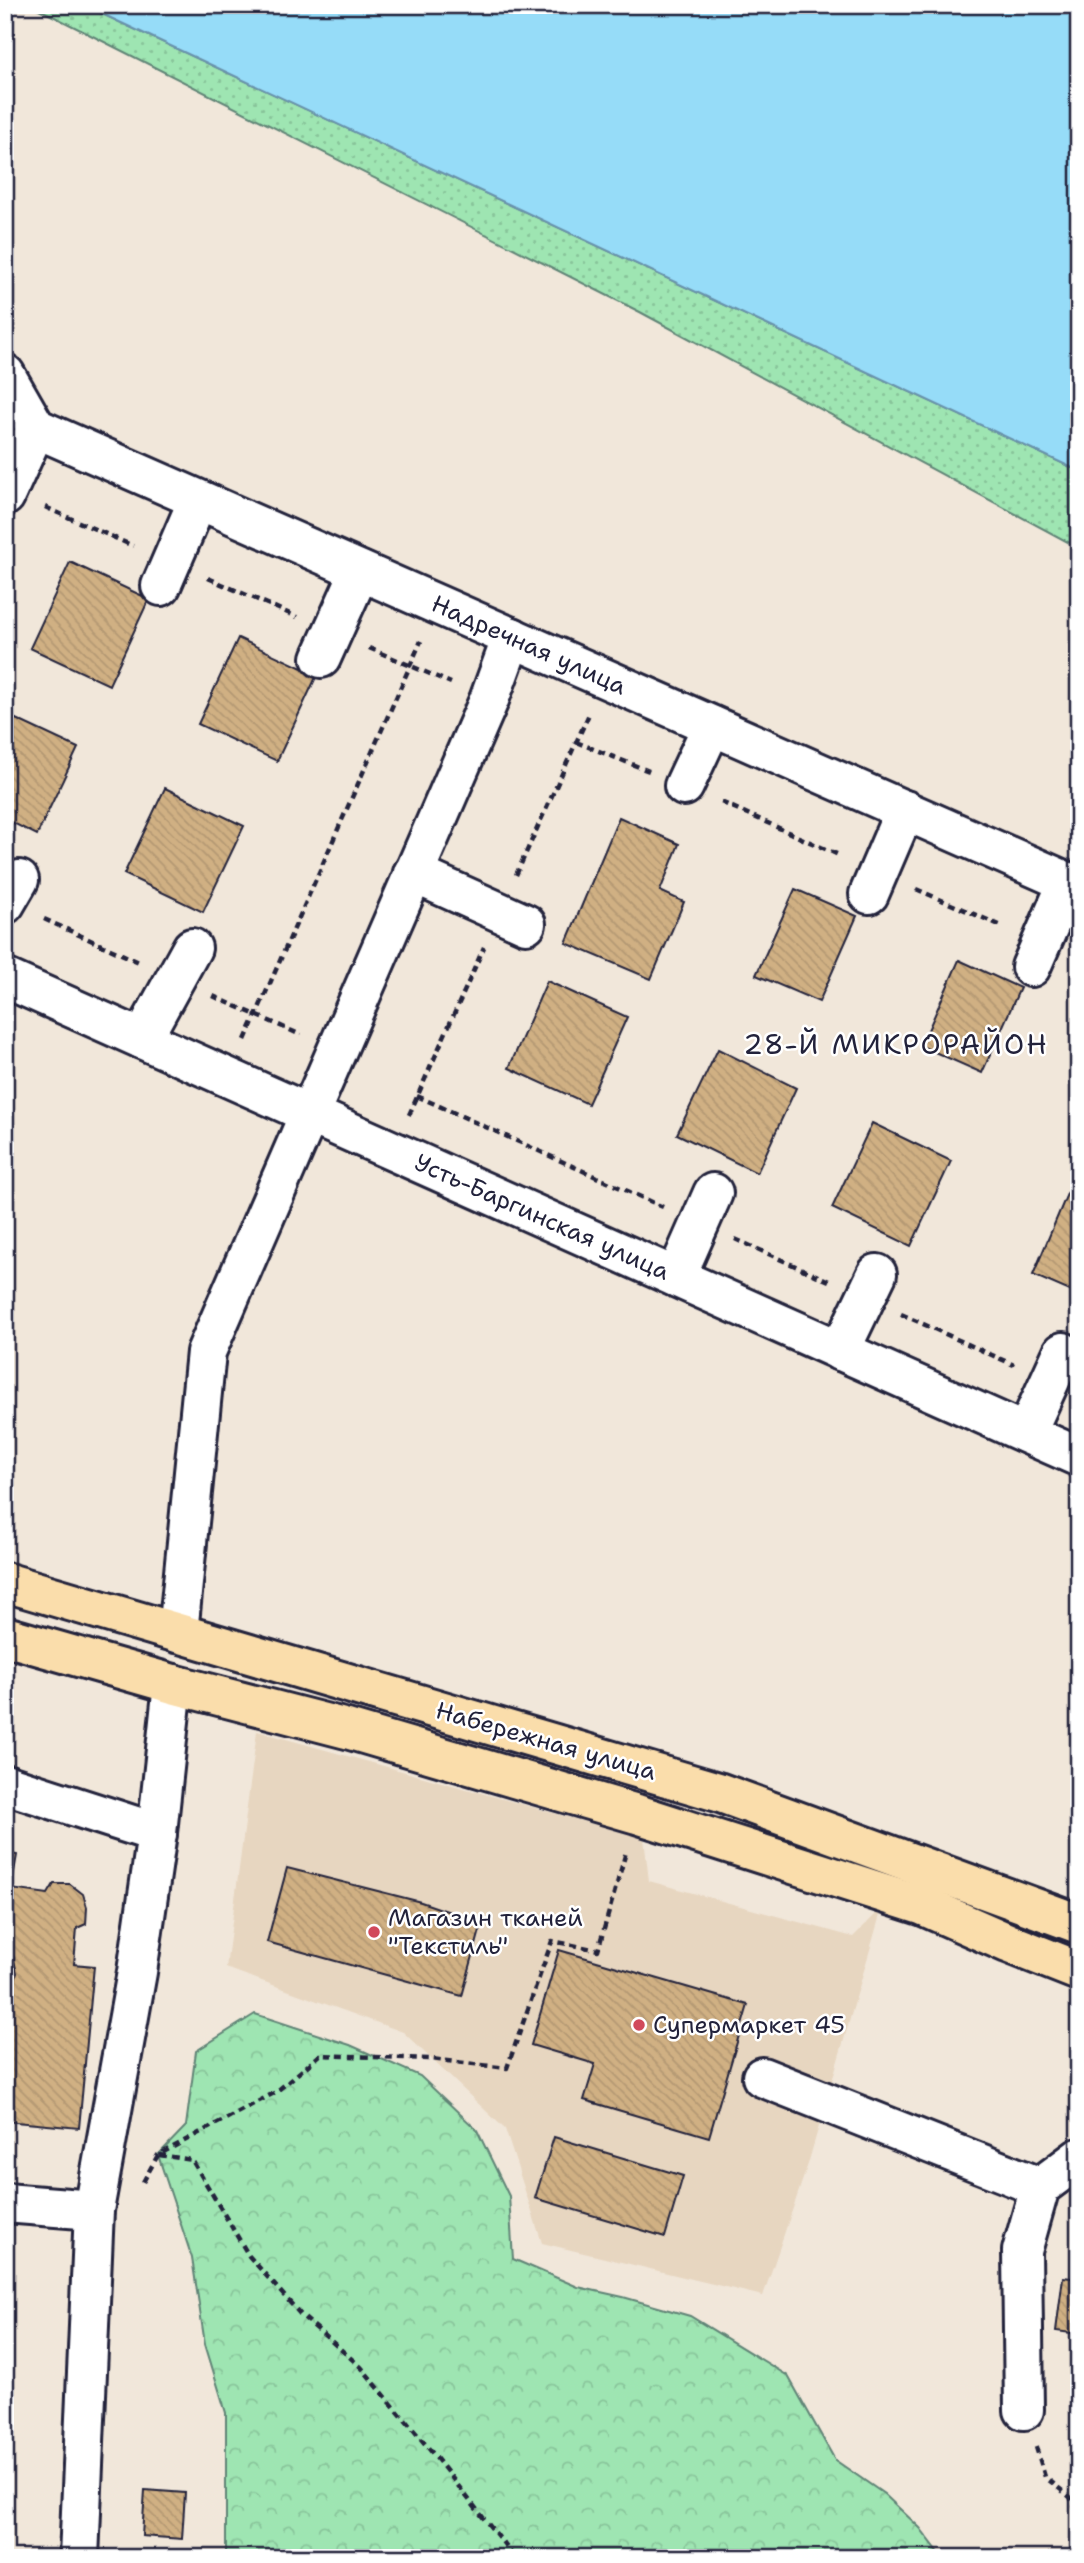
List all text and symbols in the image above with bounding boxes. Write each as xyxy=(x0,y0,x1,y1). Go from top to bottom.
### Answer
street label: Надречная улица xyxy=(427,588,631,702)
district label: 28-Й МИКРОРАЙОН xyxy=(743,1025,1049,1063)
street label: Усть-Баргинская улица xyxy=(409,1146,675,1288)
street label: Набережная улица xyxy=(432,1694,660,1788)
place label: Магазин тканей "Текстиль" xyxy=(388,1902,583,1962)
marker: Магазин тканей "Текстиль" xyxy=(366,1924,382,1940)
place label: Супермаркет 45 xyxy=(653,2009,845,2041)
marker: Супермаркет 45 xyxy=(631,2017,647,2033)

